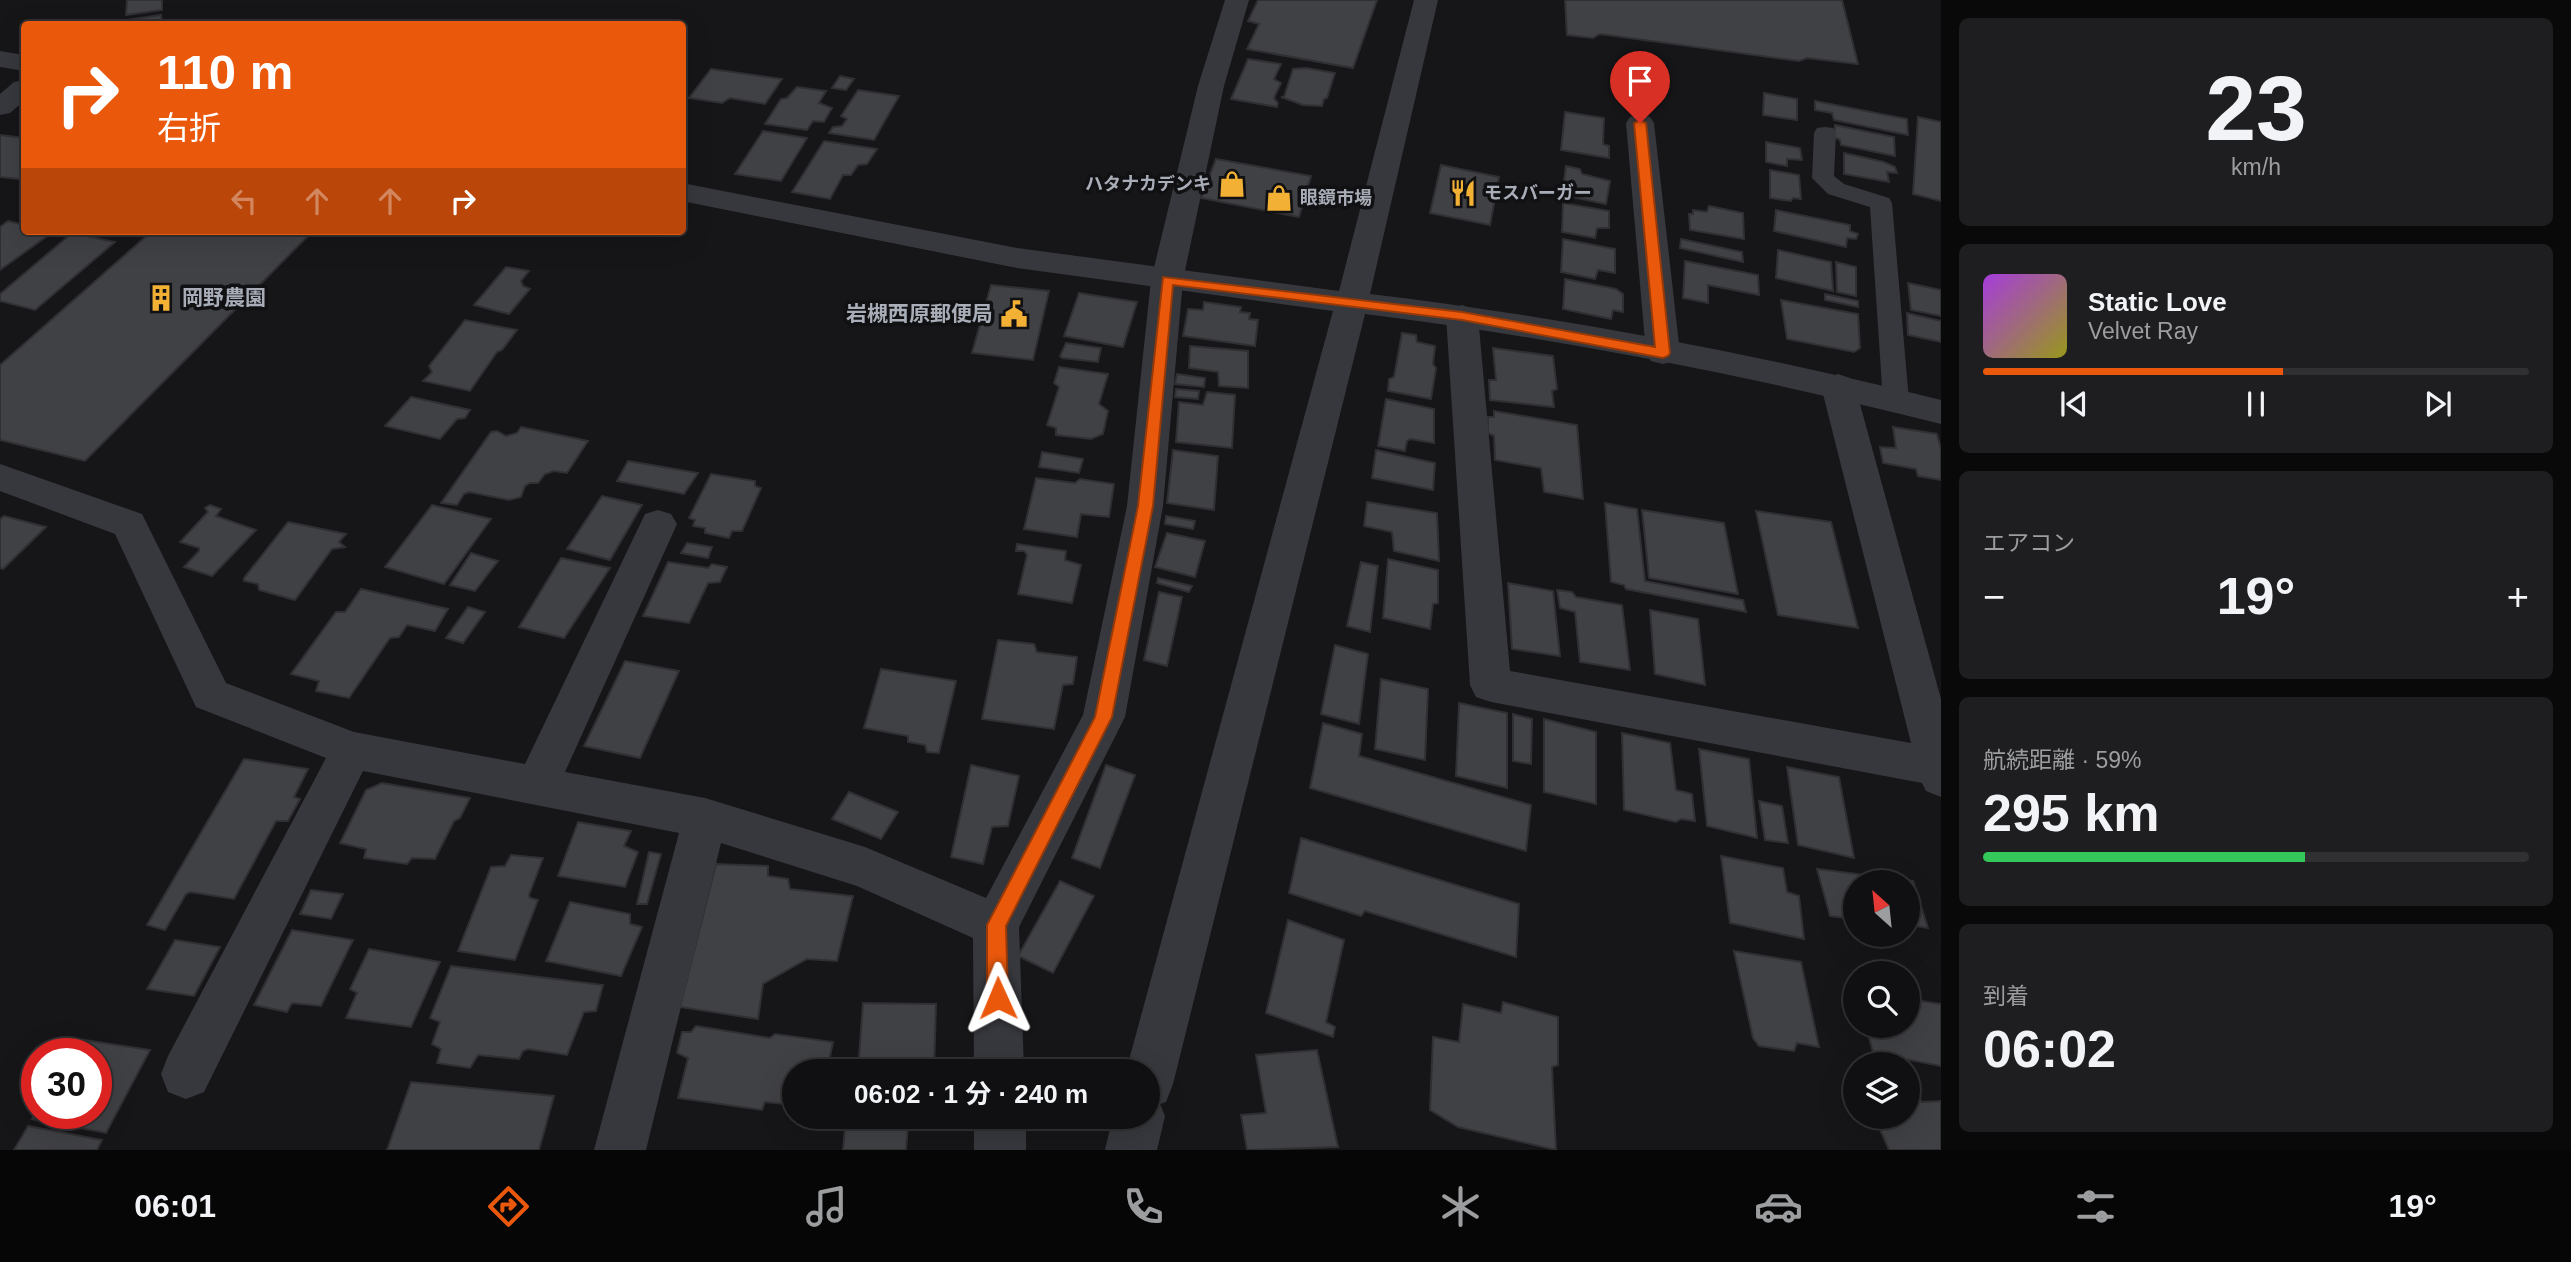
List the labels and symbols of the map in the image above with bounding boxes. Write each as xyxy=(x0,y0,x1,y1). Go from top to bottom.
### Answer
pin xyxy=(1610,51,1670,123)
shop icon: ハタナカデンキ xyxy=(1217,169,1247,199)
place label: ハタナカデンキ xyxy=(1085,174,1211,194)
restaurant icon: モスバーガー xyxy=(1448,178,1478,208)
shop icon: 眼鏡市場 xyxy=(1264,183,1294,213)
place label: モスバーガー xyxy=(1484,183,1592,203)
place label: 眼鏡市場 xyxy=(1300,188,1372,208)
building icon: 岡野農園 xyxy=(146,283,176,313)
place label: 岡野農園 xyxy=(182,286,266,309)
public building icon: 岩槻西原郵便局 xyxy=(999,299,1029,329)
place label: 岩槻西原郵便局 xyxy=(846,302,993,325)
north arrow xyxy=(1843,870,1920,947)
position arrow xyxy=(961,961,1035,1035)
speed limit sign: 30 xyxy=(21,1038,112,1129)

